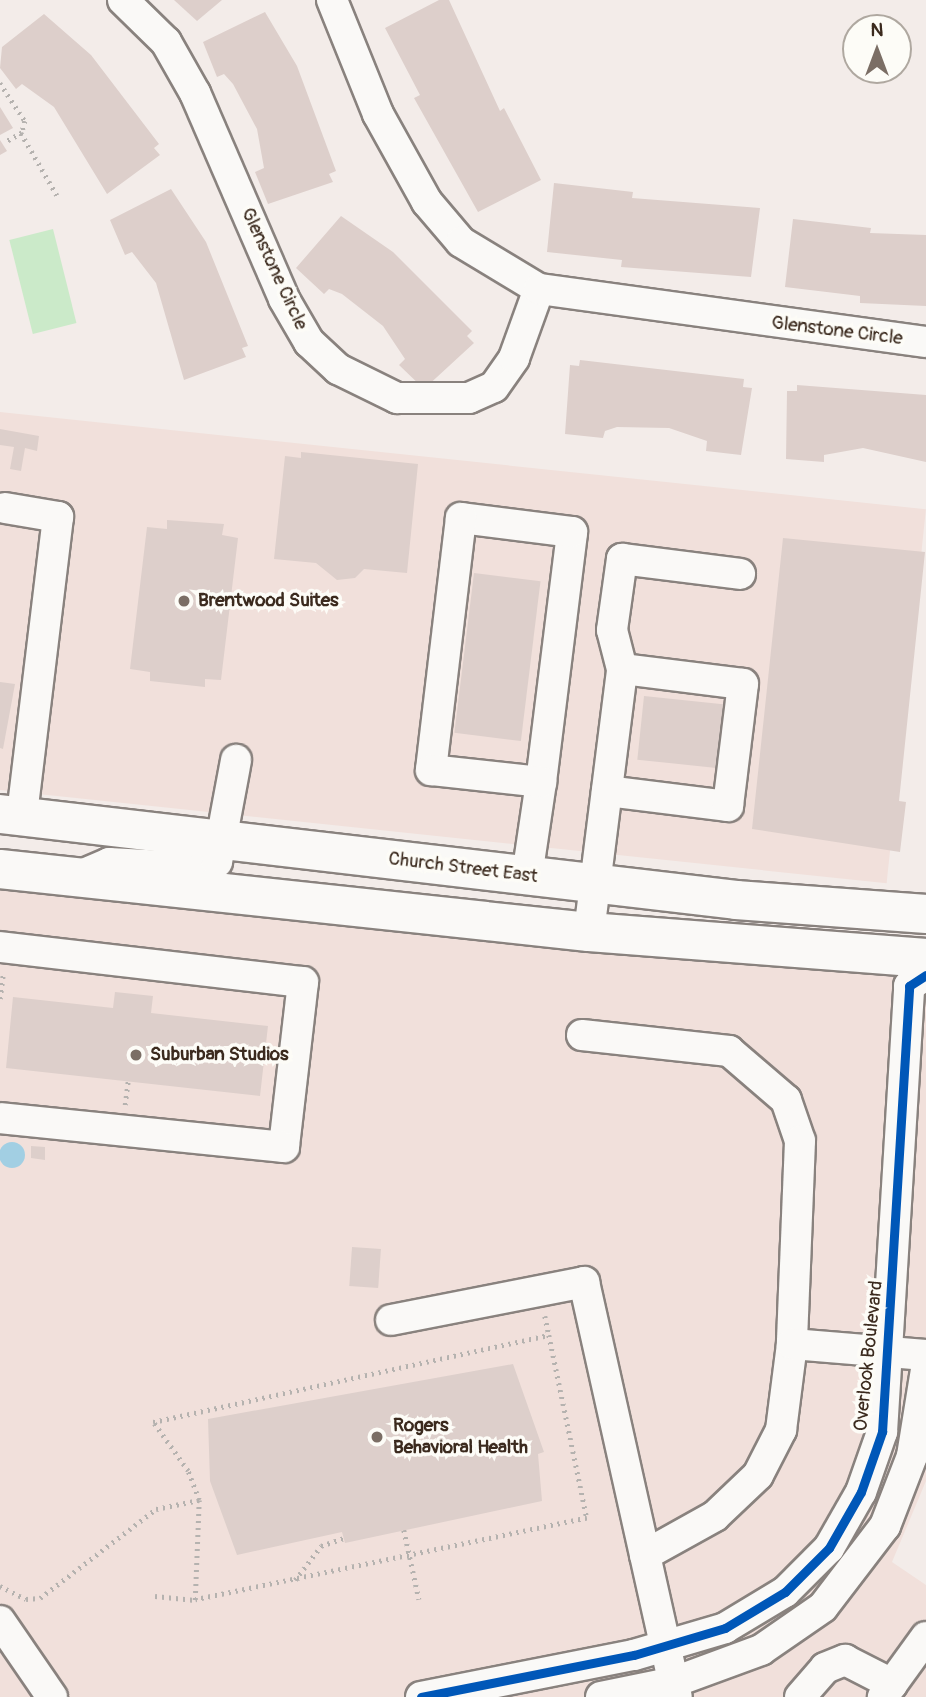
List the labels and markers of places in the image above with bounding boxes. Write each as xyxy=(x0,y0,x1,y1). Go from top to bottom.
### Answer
place label: Brentwood Suites xyxy=(198,590,339,612)
marker: Brentwood Suites xyxy=(176,593,192,609)
place label: Suburban Studios xyxy=(150,1044,288,1066)
marker: Suburban Studios xyxy=(128,1047,144,1063)
place label: Rogers Behavioral Health xyxy=(393,1415,528,1459)
marker: Rogers Behavioral Health xyxy=(367,1427,387,1447)

